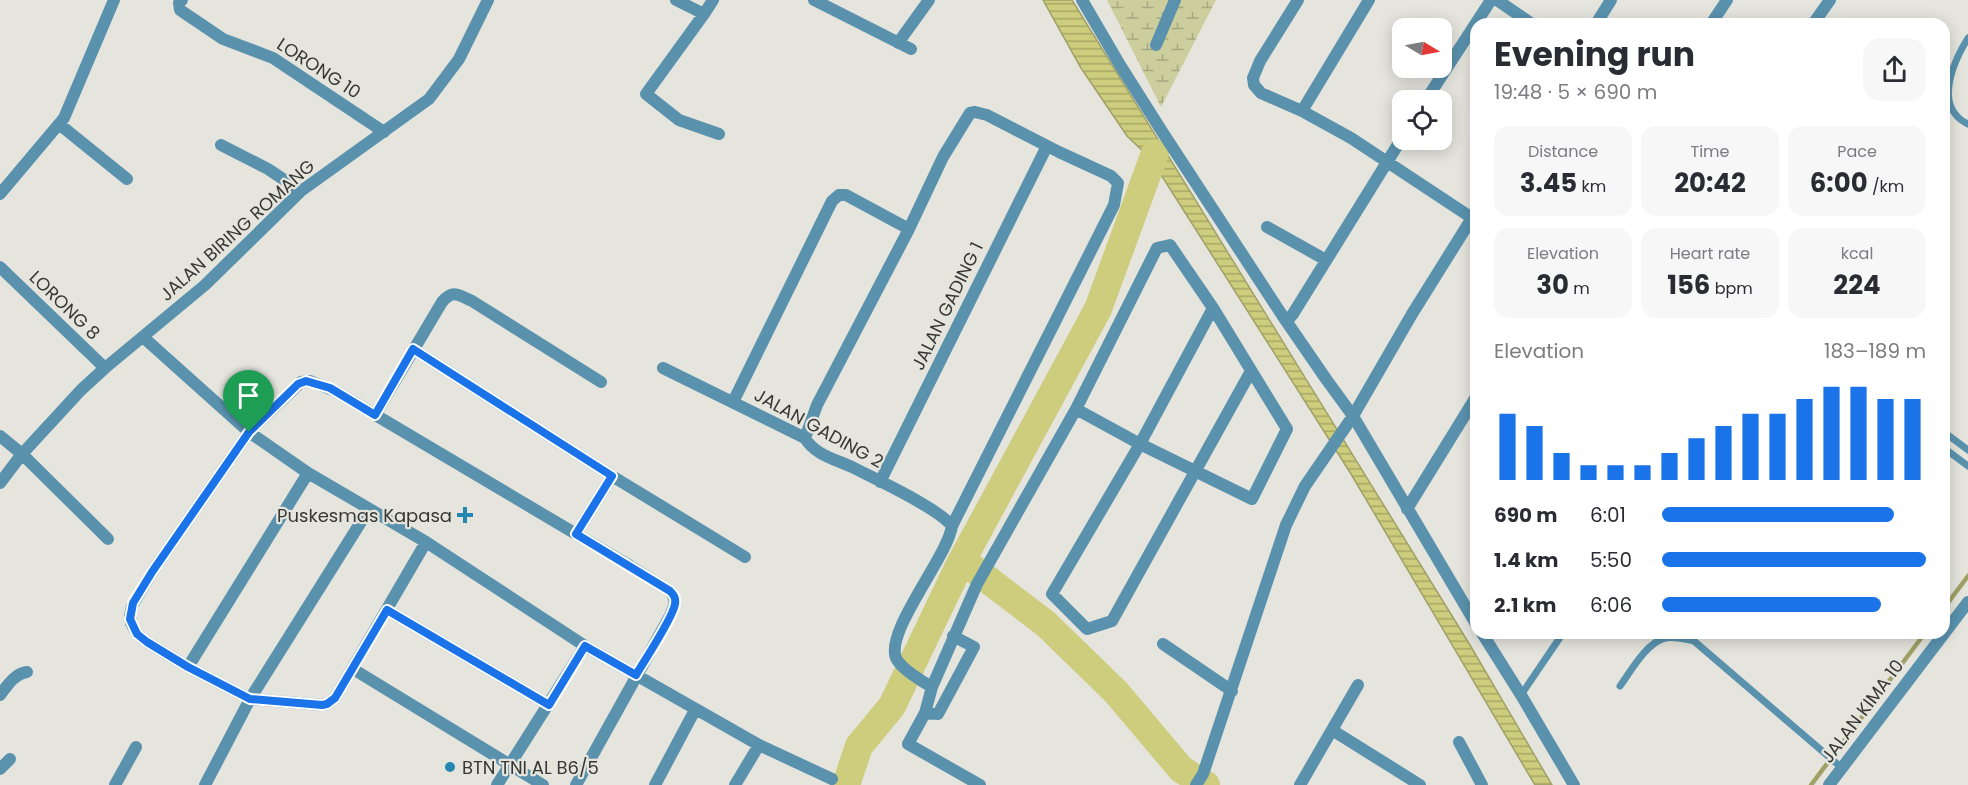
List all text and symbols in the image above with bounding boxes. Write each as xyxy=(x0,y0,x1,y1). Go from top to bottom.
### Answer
north arrow xyxy=(1392,18,1452,78)
map controls xyxy=(1392,18,1452,150)
street label: LORONG 10 xyxy=(272,31,366,105)
text: Evening run xyxy=(1494,31,1695,78)
button: share xyxy=(1863,38,1926,101)
text: 19:48 · 5 × 690 m xyxy=(1494,78,1657,106)
button: locate xyxy=(1392,90,1452,150)
text: Distance xyxy=(1528,140,1598,163)
text: Time xyxy=(1691,140,1730,163)
text: Pace xyxy=(1837,140,1877,163)
street label: JALAN BIRING ROMANG xyxy=(154,154,320,306)
text: 3.45 xyxy=(1520,165,1577,201)
text: 20:42 xyxy=(1674,165,1746,201)
text: 6:00 xyxy=(1810,165,1868,201)
text: km xyxy=(1577,175,1606,198)
text: /km xyxy=(1868,175,1904,198)
street label: JALAN GADING 1 xyxy=(905,238,989,374)
text: Elevation xyxy=(1527,242,1599,265)
text: Heart rate xyxy=(1670,242,1750,265)
text: kcal xyxy=(1841,242,1873,265)
street label: LORONG 8 xyxy=(24,265,106,345)
text: 30 xyxy=(1536,267,1569,303)
text: 156 xyxy=(1667,267,1710,303)
text: 224 xyxy=(1833,267,1881,303)
text: m xyxy=(1569,277,1590,300)
text: bpm xyxy=(1710,277,1753,300)
text: Elevation xyxy=(1494,337,1584,365)
text: 183–189 m xyxy=(1824,337,1926,365)
pin xyxy=(223,370,274,432)
icon: arrive xyxy=(232,379,265,412)
street label: JALAN GADING 2 xyxy=(750,382,888,474)
text: 690 m xyxy=(1494,501,1558,529)
text: 6:01 xyxy=(1590,501,1626,529)
place label: Puskesmas Kapasa xyxy=(277,503,452,528)
marker: Puskesmas Kapasa xyxy=(456,506,474,524)
text: 1.4 km xyxy=(1494,546,1558,574)
text: 5:50 xyxy=(1590,546,1632,574)
text: 2.1 km xyxy=(1494,591,1556,619)
text: 6:06 xyxy=(1590,591,1632,619)
street label: JALAN KIMA 10 xyxy=(1815,654,1909,768)
place label: BTN TNI AL B6/5 xyxy=(462,755,599,780)
marker: BTN TNI AL B6/5 xyxy=(443,760,457,774)

